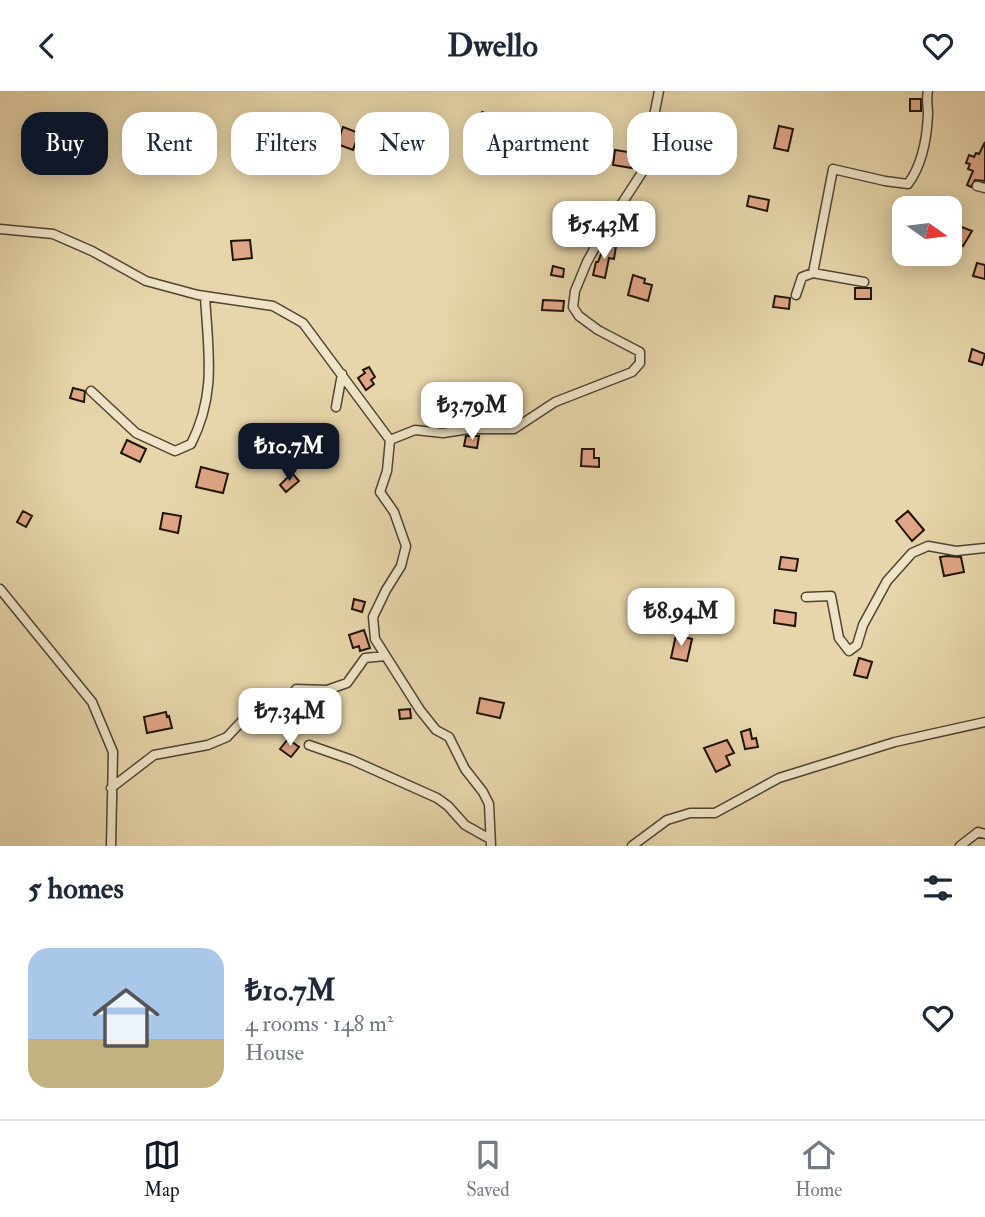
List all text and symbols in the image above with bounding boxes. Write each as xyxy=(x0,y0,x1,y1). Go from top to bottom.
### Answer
text: Dwello xyxy=(447,26,538,66)
icon: back xyxy=(28,27,66,65)
icon: heart xyxy=(919,27,957,65)
chip: Buy xyxy=(21,112,108,175)
chip: Rent xyxy=(122,112,217,175)
chip: Filters xyxy=(231,112,341,175)
chip: New xyxy=(355,112,449,175)
chip: Apartment xyxy=(463,112,613,175)
chip: House xyxy=(627,112,737,175)
north arrow xyxy=(892,196,962,266)
map controls xyxy=(892,196,962,266)
pin: ₺5.43M xyxy=(547,201,661,261)
text: ₺5.43M xyxy=(568,209,640,238)
pin: ₺3.79M xyxy=(415,383,529,442)
text: ₺3.79M xyxy=(437,390,507,419)
pin: ₺10.7M xyxy=(232,423,346,483)
text: ₺10.7M xyxy=(254,431,324,460)
pin: ₺8.94M xyxy=(624,589,738,648)
text: ₺8.94M xyxy=(644,596,718,625)
pin: ₺7.34M xyxy=(233,689,347,748)
text: ₺7.34M xyxy=(254,696,326,725)
icon: filters xyxy=(919,869,957,907)
text: 5 homes xyxy=(28,870,124,907)
text: ₺10.7M xyxy=(245,972,336,1009)
icon: home xyxy=(84,976,168,1060)
icon: heart xyxy=(919,999,957,1037)
text: 4 rooms · 148 m² xyxy=(245,1009,393,1038)
text: House xyxy=(245,1038,304,1067)
tab: Map xyxy=(143,1136,181,1202)
tab: Saved xyxy=(466,1136,510,1202)
tab: Home xyxy=(795,1136,842,1202)

